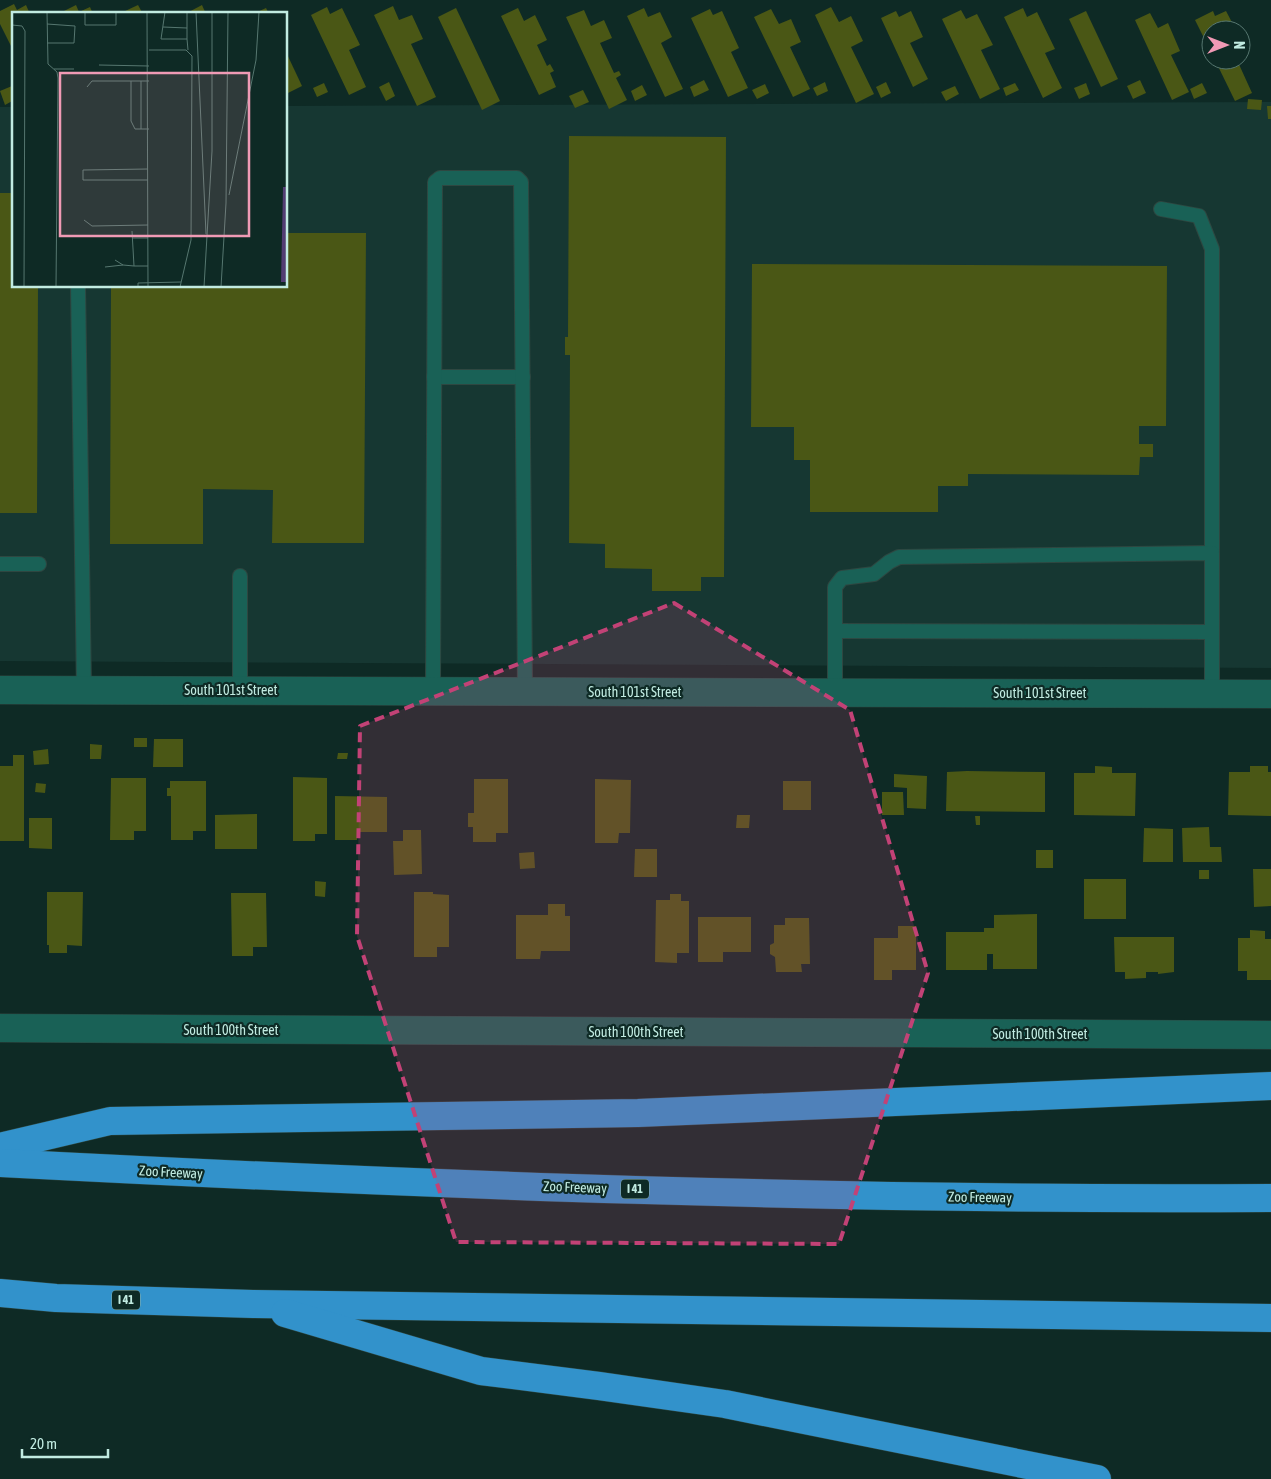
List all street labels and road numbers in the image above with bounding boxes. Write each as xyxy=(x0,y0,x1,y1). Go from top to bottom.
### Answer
street label: South 101st Street xyxy=(184,682,278,698)
street label: South 101st Street xyxy=(588,684,682,700)
street label: South 101st Street xyxy=(993,685,1087,701)
street label: South 100th Street xyxy=(183,1022,279,1038)
street label: South 100th Street xyxy=(588,1024,684,1040)
street label: South 100th Street xyxy=(992,1026,1088,1042)
street label: Zoo Freeway xyxy=(139,1162,204,1182)
street label: Zoo Freeway xyxy=(543,1178,607,1196)
road number: I 41 xyxy=(621,1180,649,1198)
street label: Zoo Freeway xyxy=(948,1188,1012,1206)
road number: I 41 xyxy=(112,1290,140,1310)

